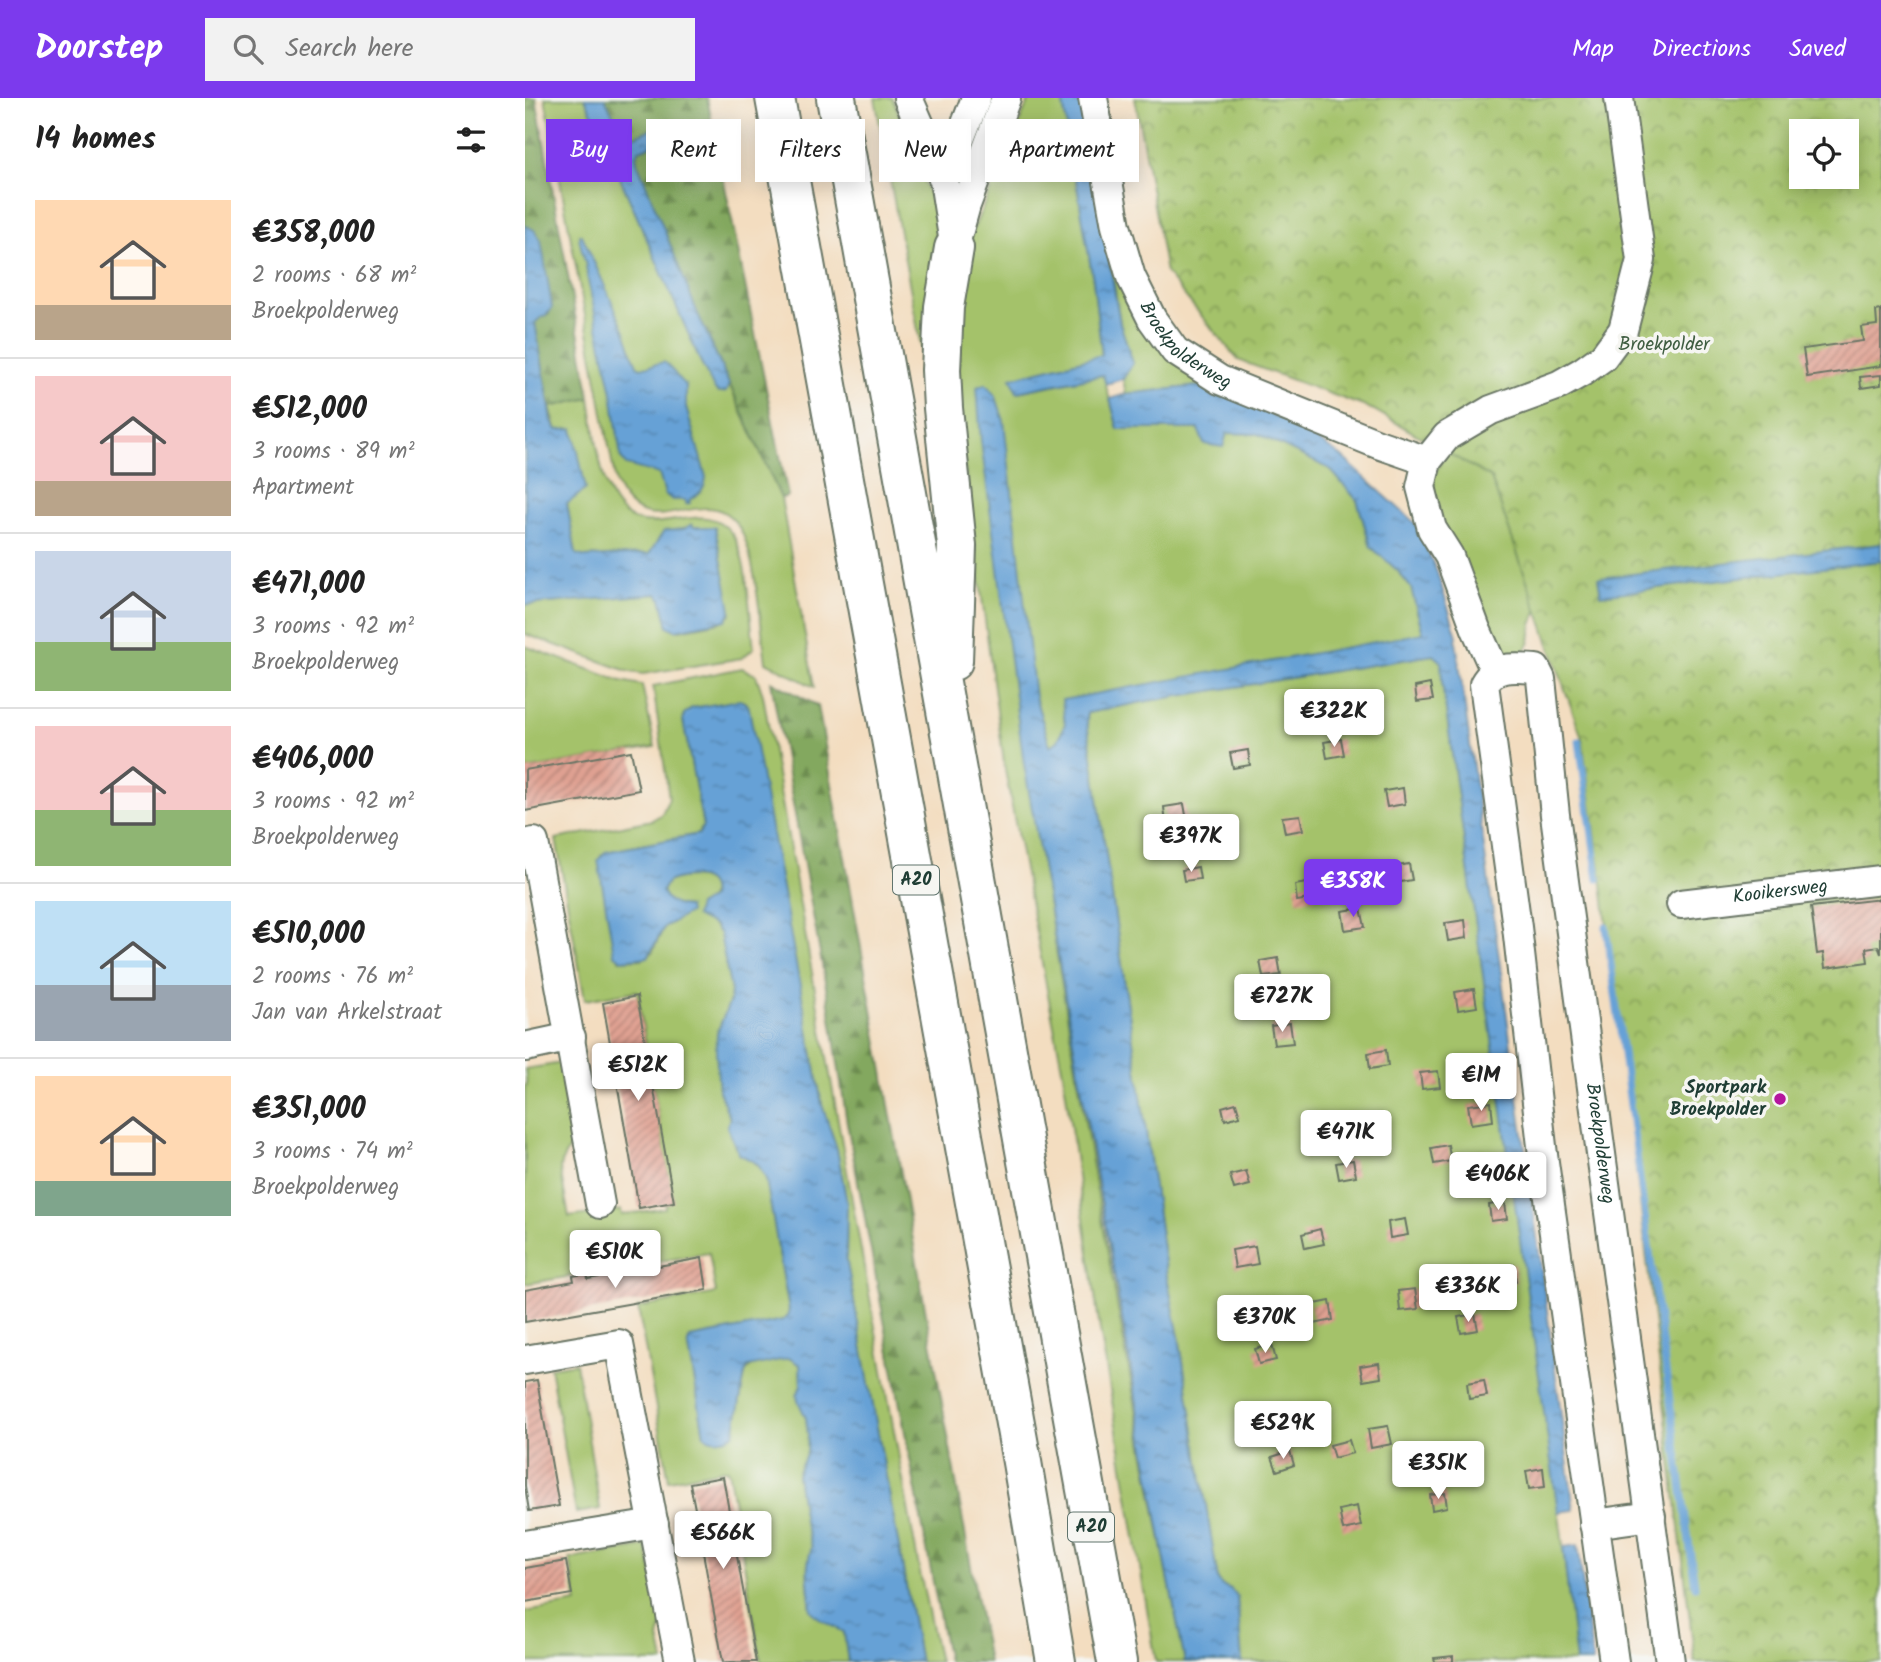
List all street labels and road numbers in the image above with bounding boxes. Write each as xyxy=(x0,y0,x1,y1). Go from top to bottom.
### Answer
street label: Broekpolderweg xyxy=(1131,296,1236,398)
road number: A20 xyxy=(893,866,939,894)
street label: Kooikersweg xyxy=(1731,872,1829,913)
street label: Broekpolderweg xyxy=(1577,1081,1623,1206)
road number: A20 xyxy=(1068,1512,1114,1542)

